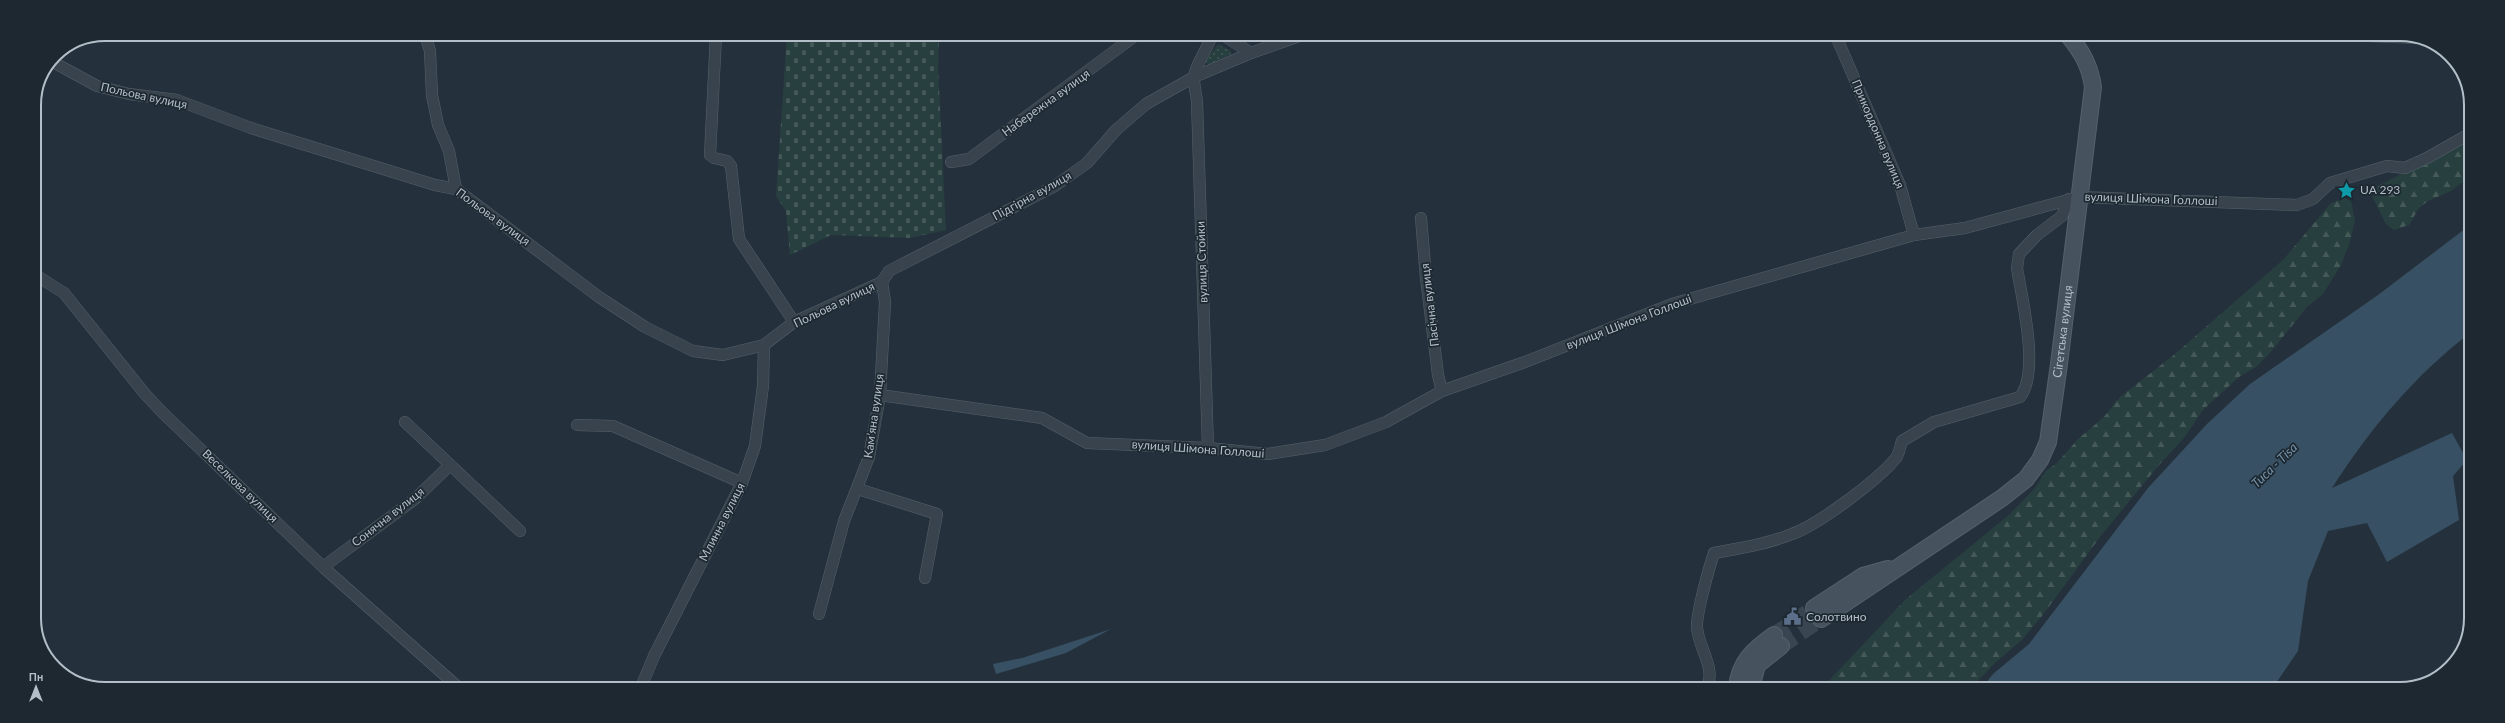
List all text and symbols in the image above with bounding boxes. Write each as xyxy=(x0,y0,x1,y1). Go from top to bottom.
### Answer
street label: Набережна вулиця xyxy=(999,66,1093,140)
street label: Прикордонна вулиця xyxy=(1849,77,1908,191)
street label: Польова вулиця xyxy=(99,79,189,112)
street label: Підгірна вулиця xyxy=(990,168,1074,223)
place icon: UA 293 xyxy=(2337,180,2357,200)
place label: UA 293 xyxy=(2360,182,2400,197)
street label: Польова вулиця xyxy=(453,185,534,249)
street label: вулиця Шімона Голлоші xyxy=(2084,189,2218,208)
street label: вулиця Стойки xyxy=(1193,221,1210,303)
street label: Пасічна вулиця xyxy=(1417,263,1442,348)
street label: Польова вулиця xyxy=(791,278,877,331)
street label: Сігетська вулиця xyxy=(2049,284,2076,379)
street label: вулиця Шімона Голлоші xyxy=(1564,291,1694,352)
street label: Камʼяна вулиця xyxy=(860,373,887,459)
street label: вулиця Шімона Голлоші xyxy=(1131,436,1265,461)
water label: Тиса - Tisa xyxy=(2248,439,2301,491)
street label: Веселкова вулиця xyxy=(199,446,281,526)
street label: Млинна вулиця xyxy=(695,480,748,564)
street label: Сонячна вулиця xyxy=(348,484,427,550)
public building icon: Солотвино xyxy=(1783,607,1803,627)
place label: Солотвино xyxy=(1806,609,1867,624)
north arrow xyxy=(16,667,56,707)
text: Пн xyxy=(29,670,43,683)

